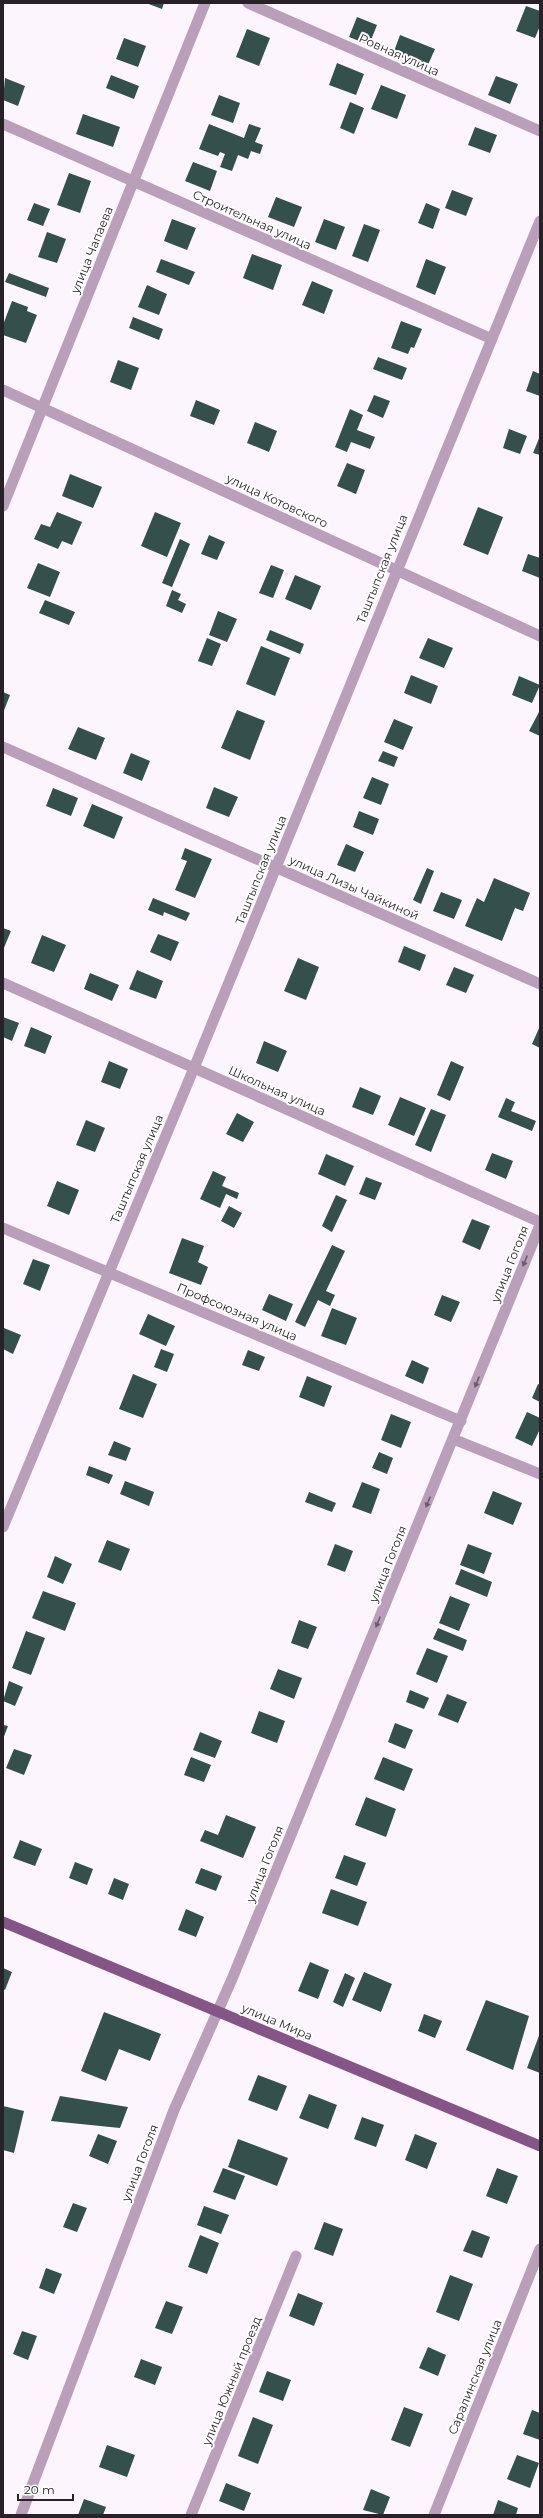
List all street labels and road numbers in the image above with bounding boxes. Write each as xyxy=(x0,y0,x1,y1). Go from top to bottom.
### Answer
street label: Ровная улица xyxy=(357,30,442,79)
street label: Строительная улица xyxy=(191,187,314,252)
street label: улица Чапаева xyxy=(67,204,116,297)
street label: улица Котовского xyxy=(223,470,331,531)
street label: Таштыпская улица xyxy=(353,512,410,626)
street label: Таштыпская улица xyxy=(232,813,289,927)
street label: улица Лизы Чайкиной xyxy=(286,852,421,923)
street label: Школьная улица xyxy=(226,1062,328,1119)
street label: Таштыпская улица xyxy=(107,1112,166,1225)
street label: улица Гоголя xyxy=(487,1223,532,1305)
street label: Профсоюзная улица xyxy=(175,1279,300,1344)
street label: улица Гоголя xyxy=(365,1523,410,1605)
street label: улица Гоголя xyxy=(242,1823,287,1905)
street label: улица Мира xyxy=(239,1999,315,2043)
street label: улица Гоголя xyxy=(118,2122,161,2205)
street label: улица Южный проезд xyxy=(198,2314,264,2449)
street label: Саралинская улица xyxy=(445,2317,505,2437)

